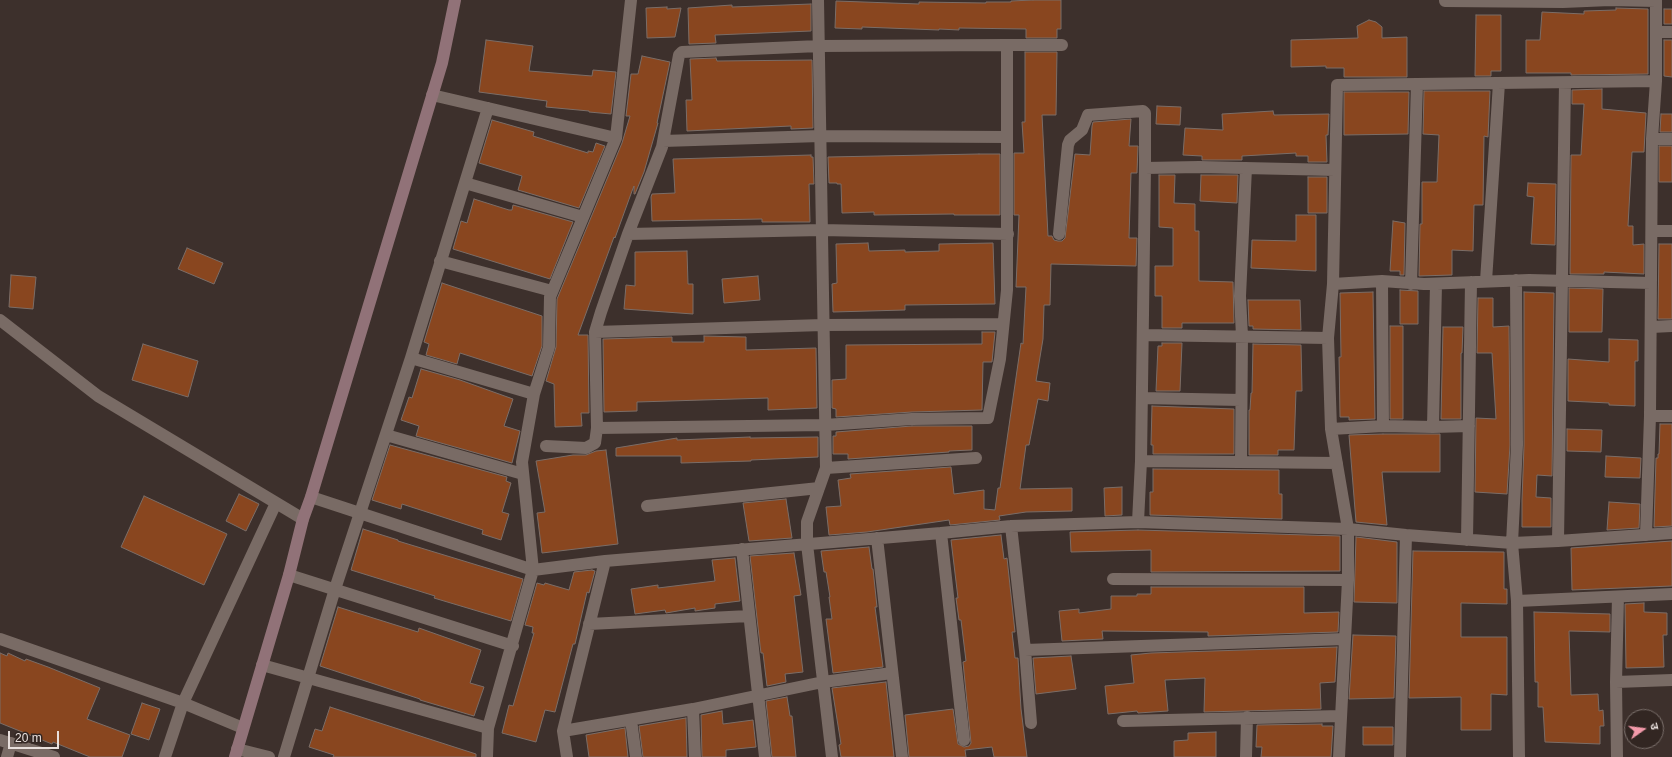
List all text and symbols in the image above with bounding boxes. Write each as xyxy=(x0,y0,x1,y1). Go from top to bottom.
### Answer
north arrow xyxy=(1624,709,1664,749)
text: उ xyxy=(1648,722,1661,731)
scale bar xyxy=(10,723,61,749)
text: 20 m xyxy=(15,731,42,745)

